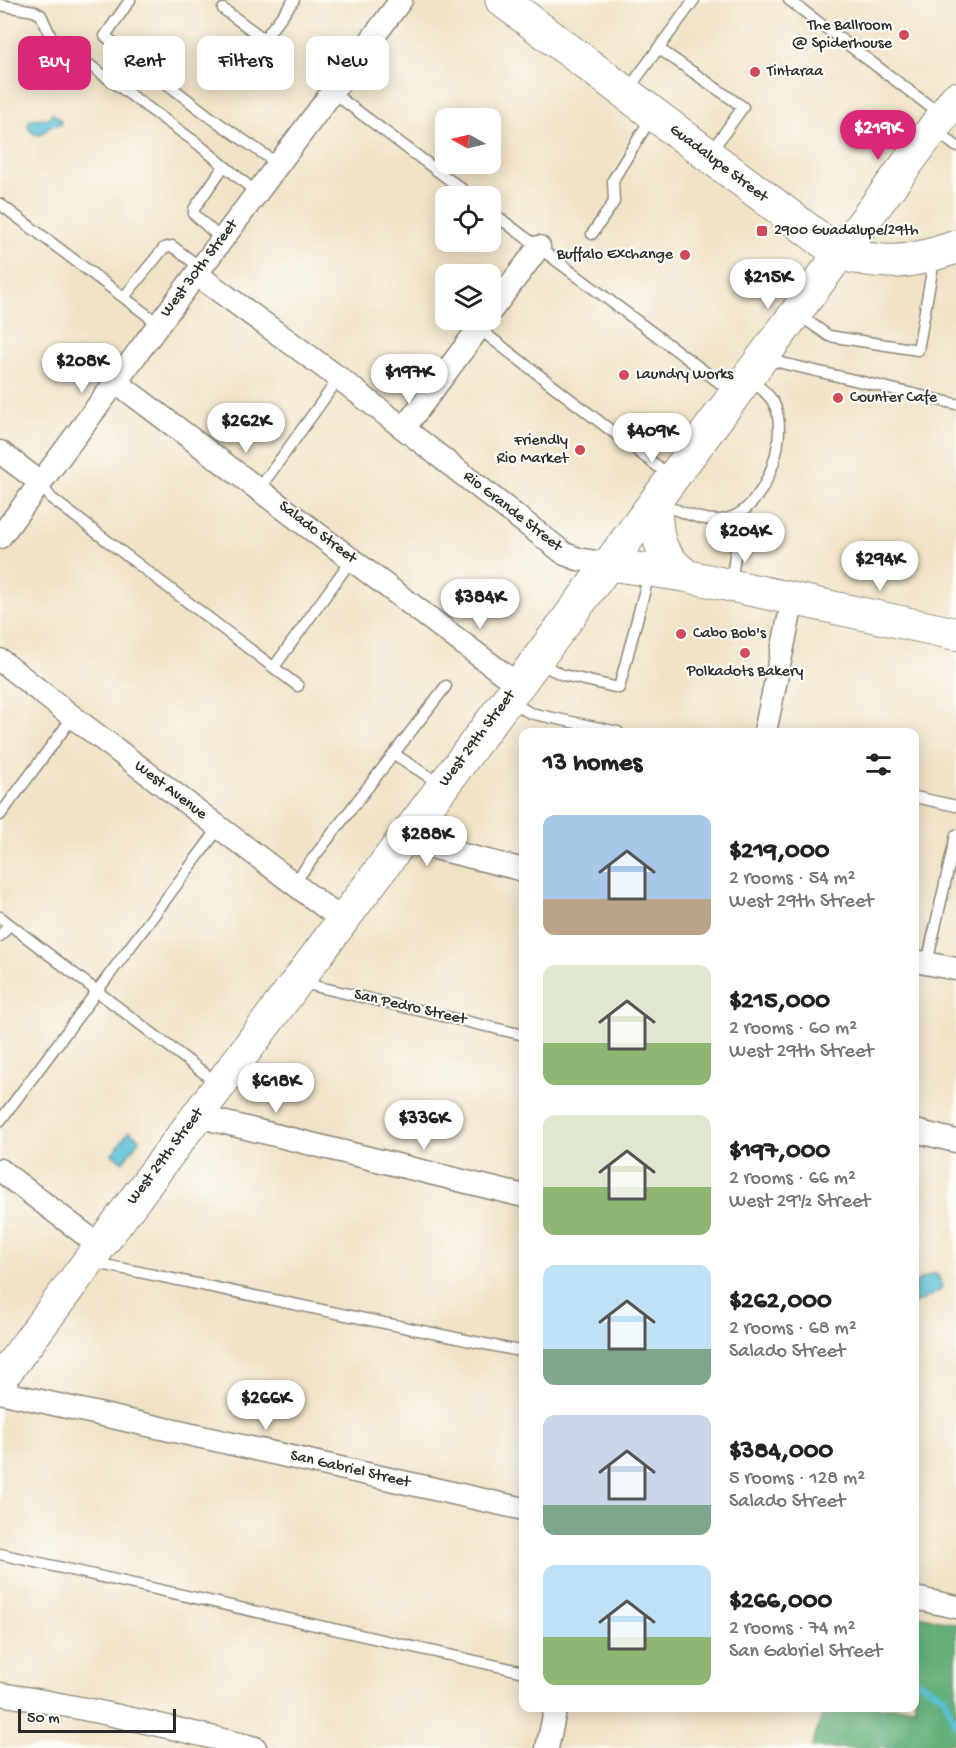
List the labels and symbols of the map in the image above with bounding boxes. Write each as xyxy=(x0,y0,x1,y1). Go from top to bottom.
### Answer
place label: The Ballroom @ Spiderhouse xyxy=(792,17,893,54)
marker: The Ballroom @ Spiderhouse xyxy=(897,28,911,42)
place label: Tintaraa xyxy=(766,63,824,82)
marker: Tintaraa xyxy=(748,65,762,79)
north arrow xyxy=(435,108,501,174)
pin: $219K xyxy=(836,110,920,161)
street label: Guadalupe Street xyxy=(665,121,772,208)
street label: West 30th Street xyxy=(157,215,244,321)
place label: 2900 Guadalupe/29th xyxy=(774,222,919,241)
marker: 2900 Guadalupe/29th xyxy=(755,224,769,238)
place label: Buffalo Exchange xyxy=(556,246,674,265)
marker: Buffalo Exchange xyxy=(678,248,692,262)
pin: $215K xyxy=(726,259,810,310)
pin: $208K xyxy=(40,343,124,394)
pin: $197K xyxy=(367,354,451,405)
place label: Laundry Works xyxy=(636,366,734,385)
marker: Laundry Works xyxy=(617,368,631,382)
place label: Counter Cafe xyxy=(850,389,938,408)
marker: Counter Cafe xyxy=(831,391,845,405)
pin: $262K xyxy=(204,403,288,454)
pin: $409K xyxy=(610,413,694,464)
place label: Friendly Rio Market xyxy=(496,432,569,469)
marker: Friendly Rio Market xyxy=(573,443,587,457)
street label: Rio Grande Street xyxy=(459,467,566,557)
street label: Salado Street xyxy=(274,497,361,569)
pin: $204K xyxy=(703,513,787,564)
pin: $294K xyxy=(838,541,922,592)
pin: $384K xyxy=(438,579,522,630)
place label: Cabo Bob's xyxy=(693,625,767,644)
marker: Cabo Bob's xyxy=(674,627,688,641)
marker: Polkadots Bakery xyxy=(738,646,752,660)
place label: Polkadots Bakery xyxy=(686,663,803,682)
street label: West 29th Street xyxy=(436,686,521,791)
street label: West Avenue xyxy=(130,757,211,825)
pin: $288K xyxy=(385,816,469,867)
street label: San Pedro Street xyxy=(352,986,469,1030)
pin: $618K xyxy=(234,1063,318,1114)
pin: $336K xyxy=(382,1100,466,1151)
street label: West 29th Street xyxy=(124,1104,209,1209)
pin: $266K xyxy=(224,1380,308,1431)
street label: San Gabriel Street xyxy=(288,1447,413,1493)
scale bar xyxy=(18,1706,176,1734)

